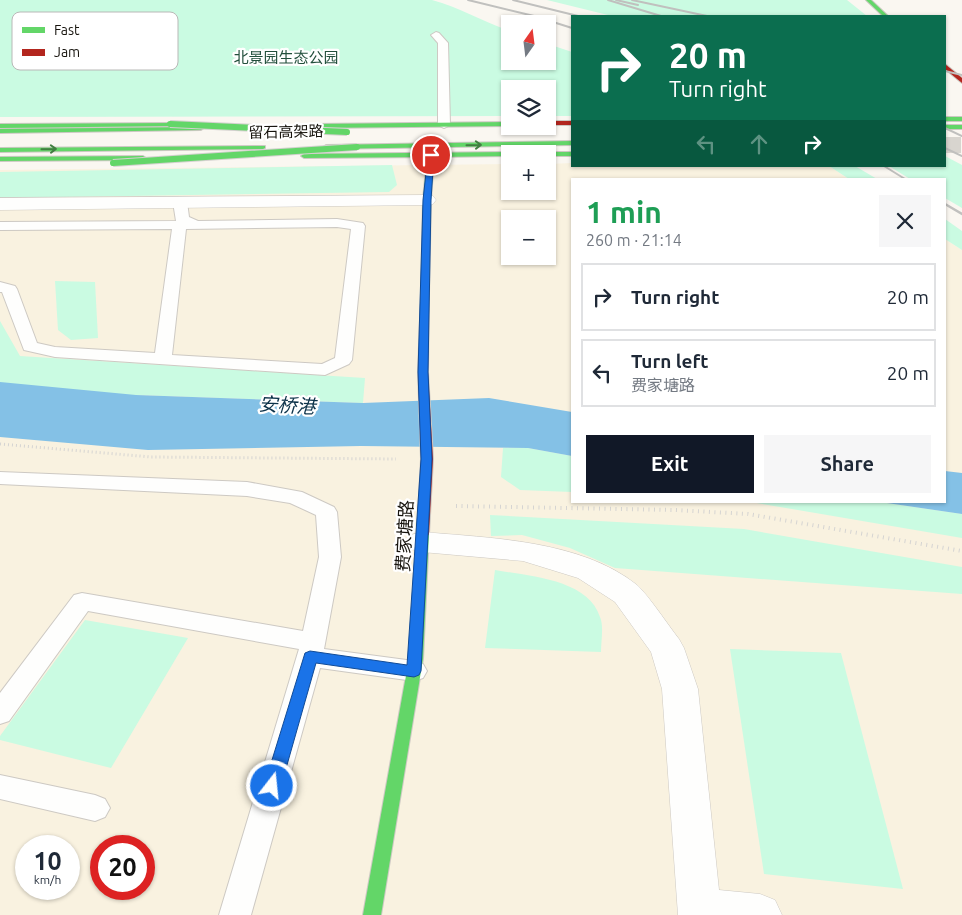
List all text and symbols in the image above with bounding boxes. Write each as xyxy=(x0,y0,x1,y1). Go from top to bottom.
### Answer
legend xyxy=(12,12,178,70)
north arrow xyxy=(501,15,556,70)
map controls xyxy=(501,15,556,265)
text: Fast xyxy=(54,22,80,38)
icon: right xyxy=(586,35,651,100)
text: 20 m xyxy=(669,35,747,75)
text: Jam xyxy=(54,44,80,60)
park label: 北景园生态公园 xyxy=(233,49,339,66)
text: Turn right xyxy=(669,76,767,101)
button: layers xyxy=(501,80,556,135)
street label: 留石高架路 xyxy=(248,122,324,141)
icon: left xyxy=(692,130,720,158)
icon: ahead xyxy=(745,130,773,158)
icon: right xyxy=(798,130,826,158)
pin xyxy=(410,134,452,176)
one-way arrow xyxy=(465,140,481,150)
icon: arrive xyxy=(417,141,445,169)
one-way arrow xyxy=(40,144,56,154)
button: + xyxy=(501,145,556,200)
text: 1 min xyxy=(586,195,662,229)
button: close xyxy=(879,195,931,247)
button: − xyxy=(501,210,556,265)
text: 260 m · 21:14 xyxy=(586,231,682,249)
icon: right xyxy=(588,283,616,311)
text: Turn right xyxy=(631,286,719,308)
text: 20 m xyxy=(887,286,929,308)
text: Turn left xyxy=(631,350,709,372)
icon: left xyxy=(588,359,616,387)
text: 20 m xyxy=(887,362,929,384)
text: 费家塘路 xyxy=(631,376,695,394)
water label: 安桥港 xyxy=(258,393,319,418)
button: Exit xyxy=(586,435,754,493)
button: Share xyxy=(764,435,931,493)
street label: 费家塘路 xyxy=(392,499,416,572)
position arrow xyxy=(245,759,297,811)
speed limit sign: 20 xyxy=(90,835,155,900)
text: 10 xyxy=(33,847,62,875)
text: km/h xyxy=(34,873,61,886)

